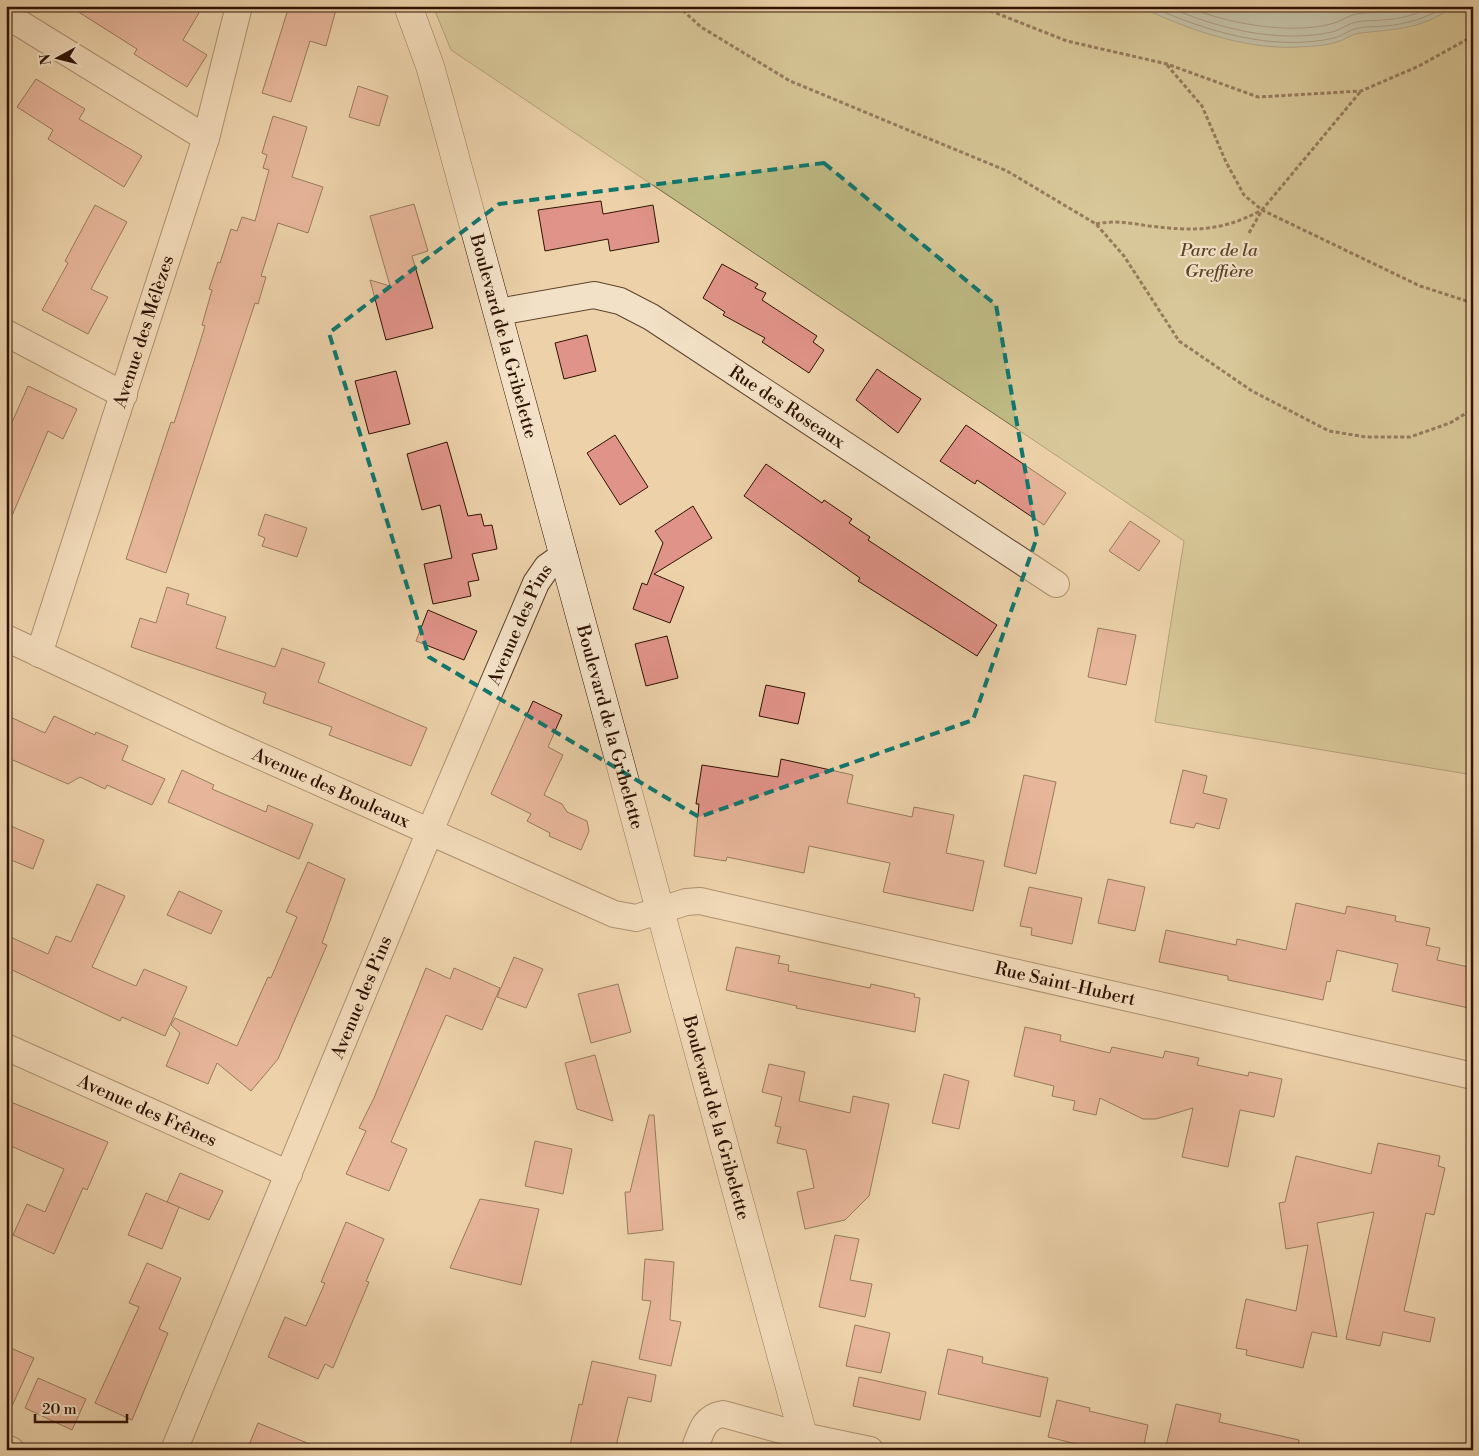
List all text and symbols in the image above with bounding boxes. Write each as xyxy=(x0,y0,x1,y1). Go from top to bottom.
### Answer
north arrow xyxy=(32,32,82,82)
text: N xyxy=(36,53,56,66)
street label: Boulevard de la Gribelette xyxy=(465,230,543,441)
park label: Parc de la Greffière xyxy=(1179,239,1259,283)
street label: Avenue des Mélèzes xyxy=(108,252,179,412)
street label: Rue des Roseaux xyxy=(725,360,850,454)
street label: Avenue des Pins xyxy=(482,559,557,690)
street label: Boulevard de la Gribelette xyxy=(571,621,649,832)
street label: Avenue des Bouleaux xyxy=(248,742,414,833)
street label: Avenue des Pins xyxy=(325,932,397,1063)
street label: Rue Saint-Hubert xyxy=(992,957,1138,1011)
street label: Boulevard de la Gribelette xyxy=(677,1012,755,1223)
street label: Avenue des Frênes xyxy=(73,1069,221,1152)
scale bar xyxy=(35,1391,128,1423)
text: 20 m xyxy=(42,1400,77,1419)

